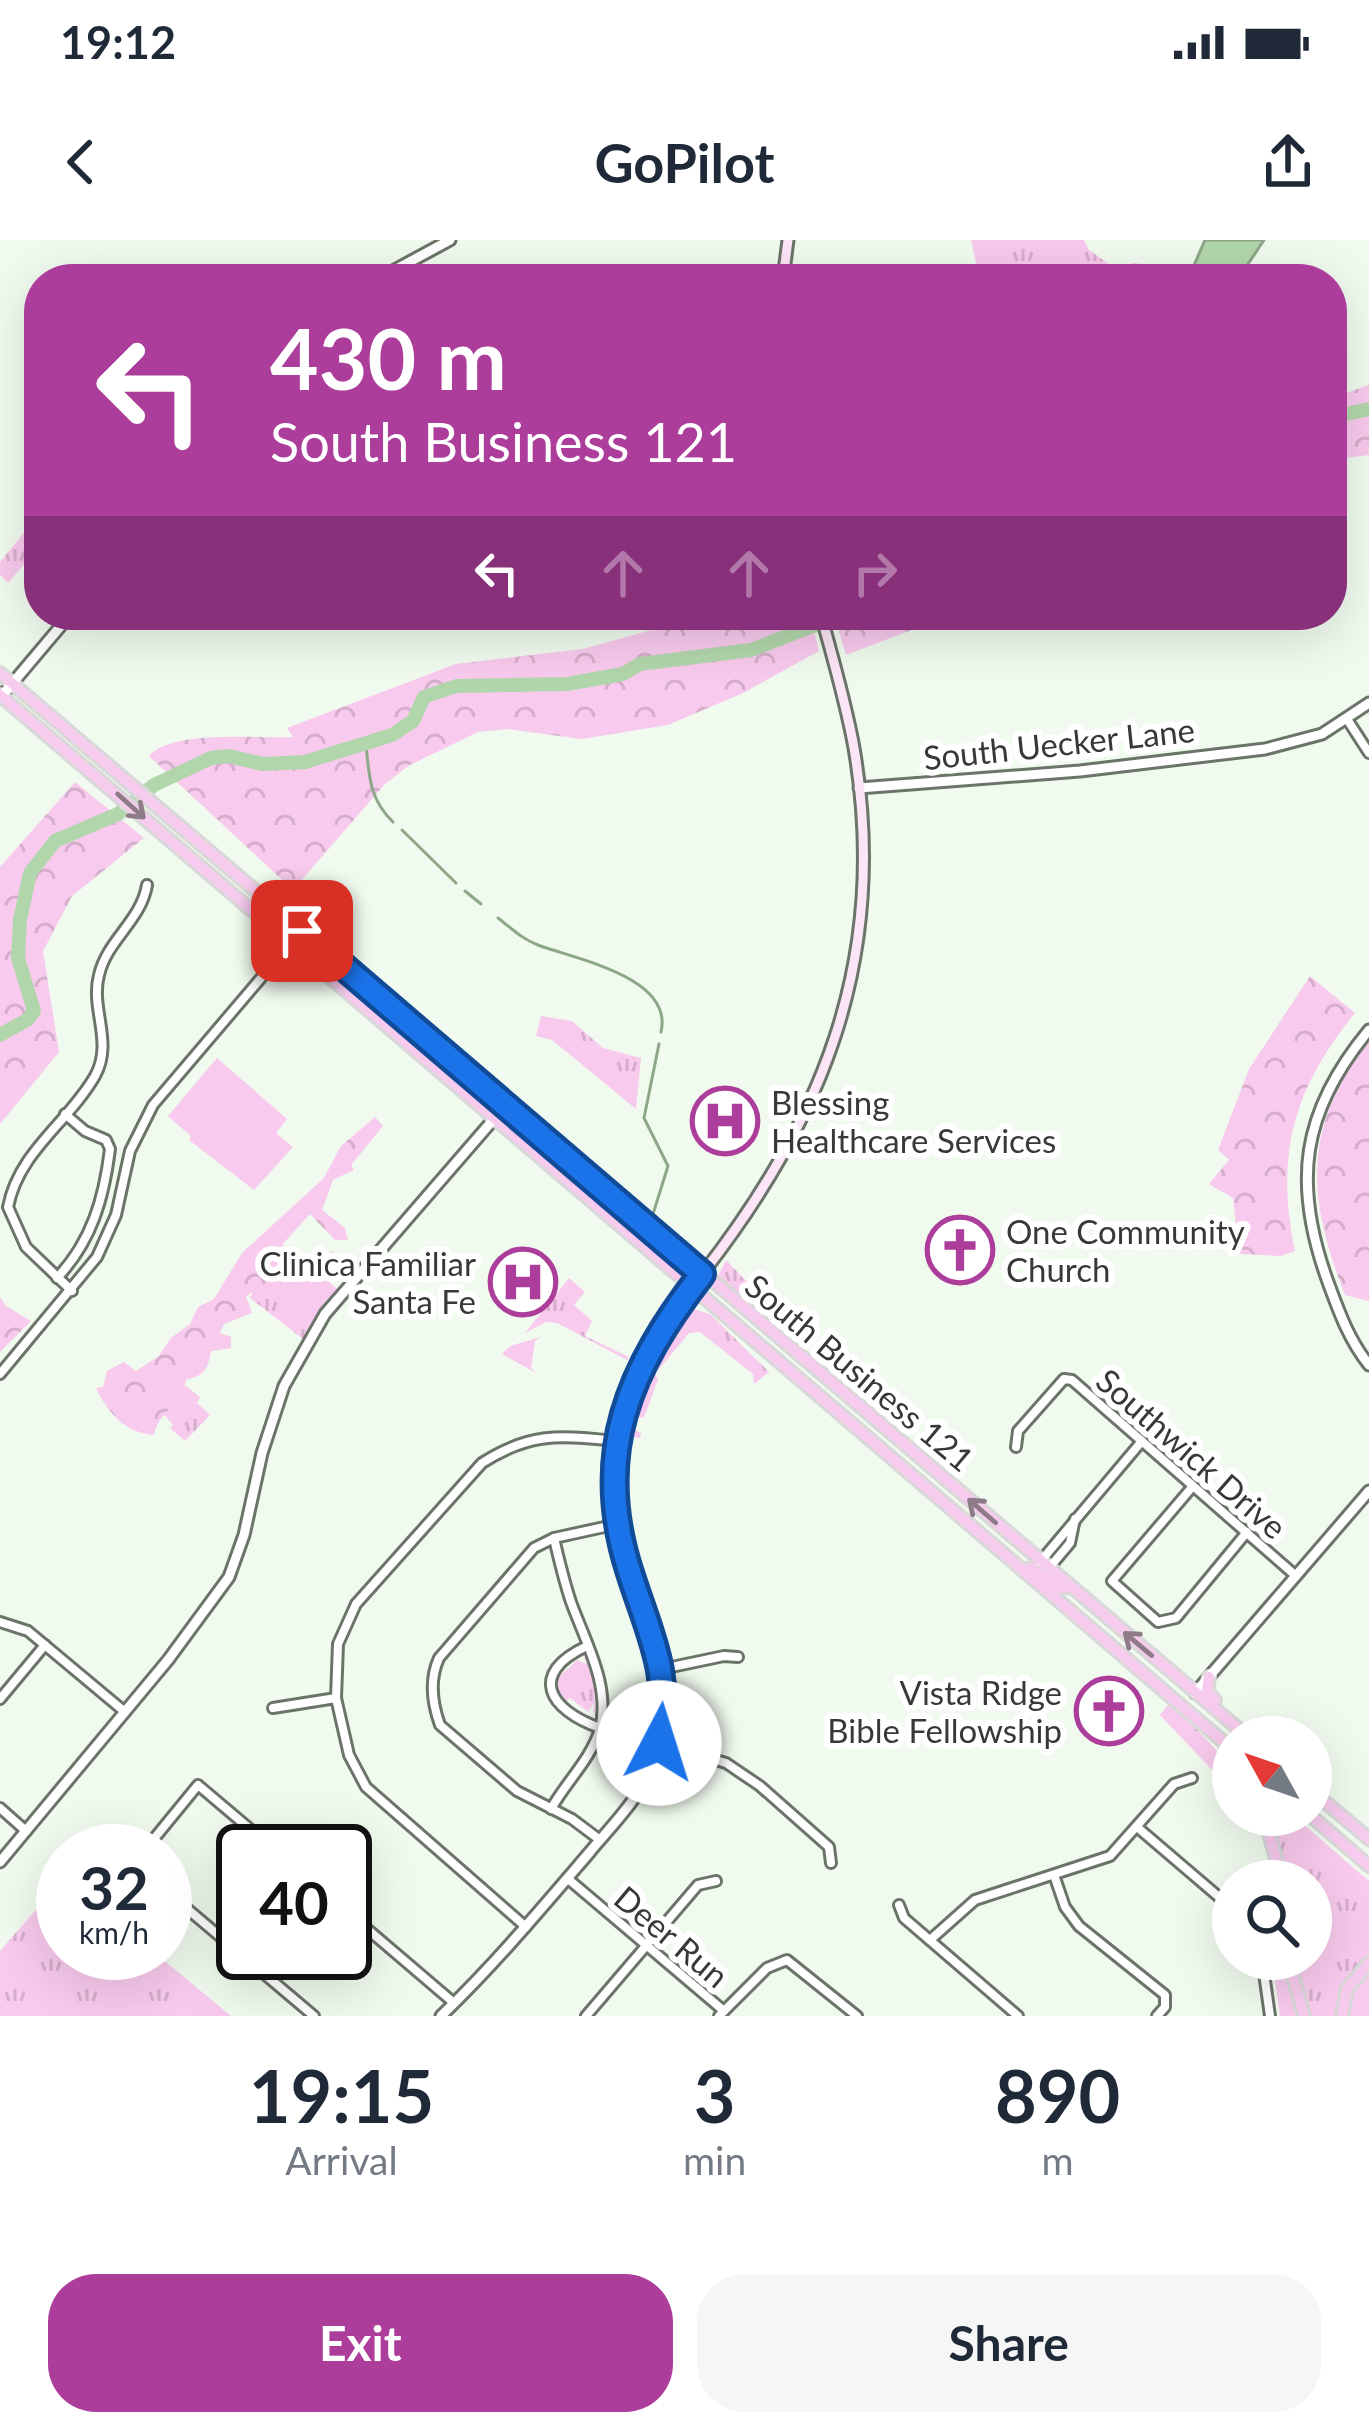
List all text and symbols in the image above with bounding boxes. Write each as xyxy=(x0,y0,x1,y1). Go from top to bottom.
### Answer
text: 19:12 xyxy=(60,15,176,69)
icon: back xyxy=(48,129,114,195)
icon: share xyxy=(1255,129,1321,195)
text: GoPilot xyxy=(594,130,775,195)
text: 430 m xyxy=(270,307,507,408)
icon: left xyxy=(72,312,228,468)
text: South Business 121 xyxy=(270,409,737,474)
icon: left xyxy=(464,540,530,606)
icon: ahead xyxy=(590,540,656,606)
icon: ahead xyxy=(716,540,782,606)
icon: right xyxy=(842,540,908,606)
street label: South Uecker Lane xyxy=(921,709,1197,777)
one-way arrow xyxy=(116,792,146,819)
pin xyxy=(251,880,353,982)
icon: arrive xyxy=(269,898,335,964)
place label: Blessing Healthcare Services xyxy=(771,1082,1056,1160)
hospital icon: Blessing Healthcare Services xyxy=(690,1086,760,1156)
place label: One Community Church xyxy=(1006,1211,1245,1289)
church icon: One Community Church xyxy=(925,1215,995,1285)
place label: Clinica Familiar Santa Fe xyxy=(259,1243,476,1321)
hospital icon: Clinica Familiar Santa Fe xyxy=(488,1247,558,1317)
street label: South Business 121 xyxy=(738,1265,982,1479)
street label: Southwick Drive xyxy=(1089,1360,1295,1546)
one-way arrow xyxy=(967,1498,997,1526)
one-way arrow xyxy=(1123,1631,1154,1659)
place label: Vista Ridge Bible Fellowship xyxy=(827,1672,1062,1750)
church icon: Vista Ridge Bible Fellowship xyxy=(1074,1676,1144,1746)
position arrow xyxy=(596,1680,722,1806)
north arrow xyxy=(1212,1716,1332,1836)
map controls xyxy=(1212,1716,1332,1980)
speed limit sign: 40 xyxy=(216,1824,372,1980)
text: 32 xyxy=(79,1851,149,1923)
button: search xyxy=(1212,1860,1332,1980)
street label: Deer Run xyxy=(607,1877,737,1995)
text: km/h xyxy=(79,1914,149,1950)
text: 19:15 xyxy=(249,2052,434,2138)
text: 3 xyxy=(694,2052,736,2138)
text: 890 xyxy=(995,2052,1120,2138)
text: Arrival xyxy=(285,2137,398,2183)
text: min xyxy=(683,2137,746,2183)
text: m xyxy=(1042,2137,1074,2183)
button: Exit xyxy=(48,2274,673,2412)
button: Share xyxy=(697,2274,1321,2412)

